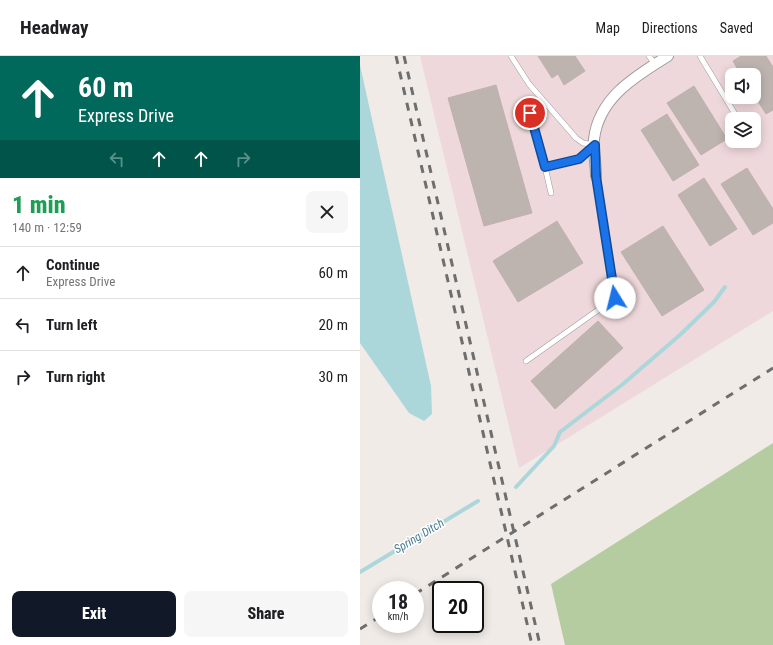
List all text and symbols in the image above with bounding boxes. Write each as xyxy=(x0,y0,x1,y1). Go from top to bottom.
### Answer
text: Headway xyxy=(20,16,88,39)
text: Map xyxy=(596,20,620,36)
text: Directions xyxy=(642,20,698,36)
text: Saved xyxy=(720,20,753,36)
map controls xyxy=(725,68,761,148)
button: sound xyxy=(725,68,761,104)
text: 60 m xyxy=(78,71,134,104)
icon: ahead xyxy=(12,72,64,124)
pin xyxy=(513,96,547,130)
icon: arrive xyxy=(519,102,541,124)
text: Express Drive xyxy=(78,105,174,126)
button: layers xyxy=(725,112,761,148)
icon: left xyxy=(106,148,128,170)
icon: ahead xyxy=(148,148,170,170)
icon: ahead xyxy=(190,148,212,170)
icon: right xyxy=(232,148,254,170)
text: 1 min xyxy=(12,191,66,219)
button: close xyxy=(306,191,348,233)
text: 140 m · 12:59 xyxy=(12,220,82,235)
text: Continue xyxy=(46,256,100,274)
icon: ahead xyxy=(12,262,34,284)
text: 60 m xyxy=(318,264,348,282)
text: Express Drive xyxy=(46,274,115,289)
position arrow xyxy=(594,277,636,319)
icon: left xyxy=(12,314,34,336)
text: Turn left xyxy=(46,316,97,334)
text: 20 m xyxy=(318,316,348,334)
icon: right xyxy=(12,366,34,388)
text: Turn right xyxy=(46,368,105,386)
text: 30 m xyxy=(318,368,348,386)
water label: Spring Ditch xyxy=(391,515,447,556)
speed limit sign: 20 xyxy=(432,581,484,633)
text: 18 xyxy=(388,590,408,614)
button: Exit xyxy=(12,591,176,637)
button: Share xyxy=(184,591,348,637)
text: km/h xyxy=(388,611,408,622)

